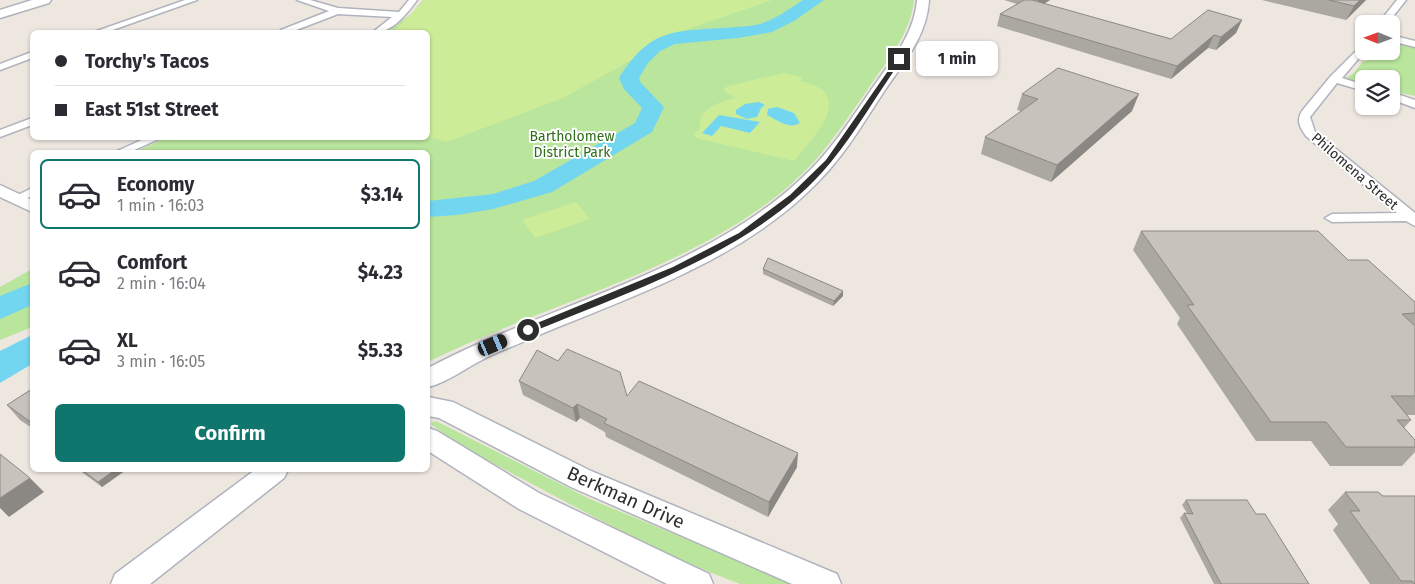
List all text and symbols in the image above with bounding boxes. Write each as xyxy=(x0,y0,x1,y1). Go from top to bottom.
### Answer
north arrow xyxy=(1355,15,1400,60)
map controls xyxy=(1355,15,1400,115)
callout: 1 min xyxy=(916,42,999,76)
route end xyxy=(888,48,910,70)
text: 1 min xyxy=(938,49,976,68)
text: Torchy's Tacos xyxy=(85,50,209,73)
button: layers xyxy=(1355,70,1400,115)
text: East 51st Street xyxy=(85,98,219,121)
park label: Bartholomew District Park xyxy=(530,128,614,161)
street label: Philomena Street xyxy=(1308,129,1402,214)
icon: car xyxy=(57,172,102,217)
text: Economy xyxy=(117,173,194,196)
text: $3.14 xyxy=(360,183,403,206)
text: 1 min · 16:03 xyxy=(117,196,204,215)
icon: car xyxy=(57,250,102,295)
text: Comfort xyxy=(117,251,187,274)
text: $4.23 xyxy=(358,261,403,284)
text: 2 min · 16:04 xyxy=(117,274,206,293)
route start xyxy=(517,319,539,341)
icon: car xyxy=(57,328,102,373)
text: XL xyxy=(117,329,138,352)
car xyxy=(476,332,509,358)
text: $5.33 xyxy=(358,339,403,362)
text: 3 min · 16:05 xyxy=(117,352,205,371)
button: Confirm xyxy=(55,404,405,462)
street label: Berkman Drive xyxy=(563,461,688,534)

